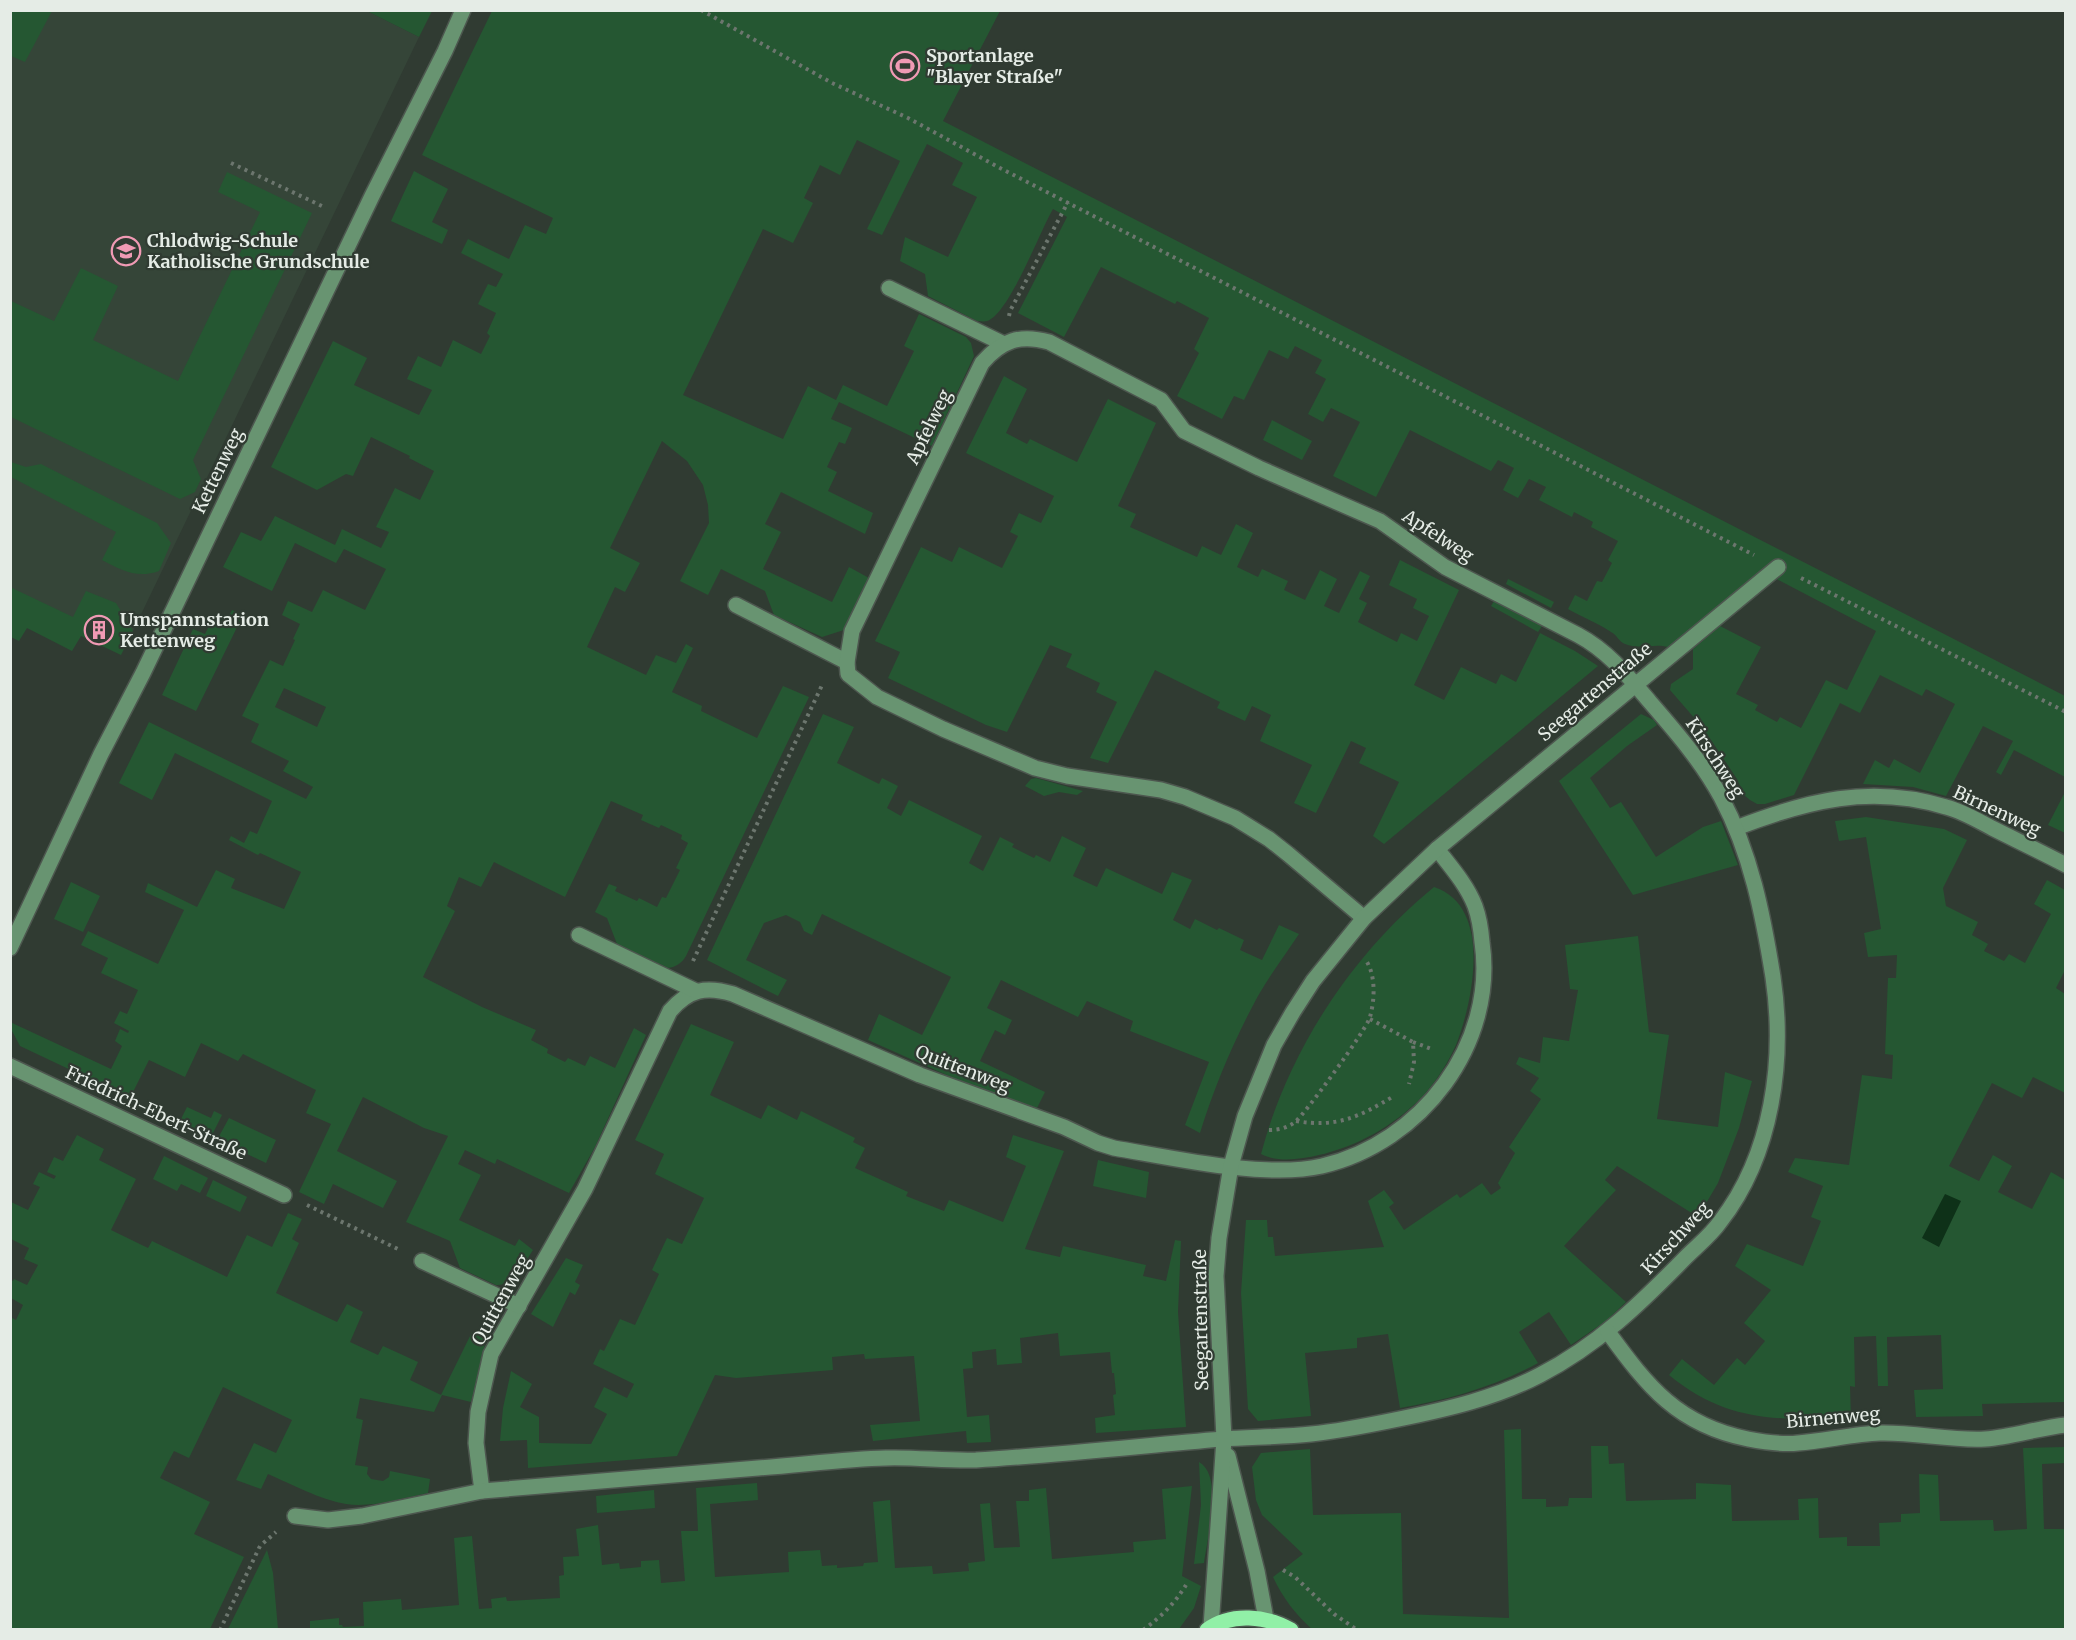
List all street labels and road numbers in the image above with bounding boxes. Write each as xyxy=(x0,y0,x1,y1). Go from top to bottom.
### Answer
street label: Apfelweg xyxy=(900,386,957,469)
street label: Kettenweg xyxy=(187,424,248,517)
street label: Apfelweg xyxy=(1398,504,1478,567)
street label: Seegartenstraße xyxy=(1533,637,1656,746)
street label: Kirschweg xyxy=(1681,713,1750,802)
street label: Birnenweg xyxy=(1950,780,2045,841)
street label: Quittenweg xyxy=(912,1040,1014,1097)
street label: Friedrich-Ebert-Straße xyxy=(62,1060,251,1165)
street label: Kirschweg xyxy=(1636,1196,1715,1279)
street label: Seegartenstraße xyxy=(1188,1249,1213,1391)
street label: Quittenweg xyxy=(466,1250,535,1349)
street label: Birnenweg xyxy=(1785,1402,1881,1433)

